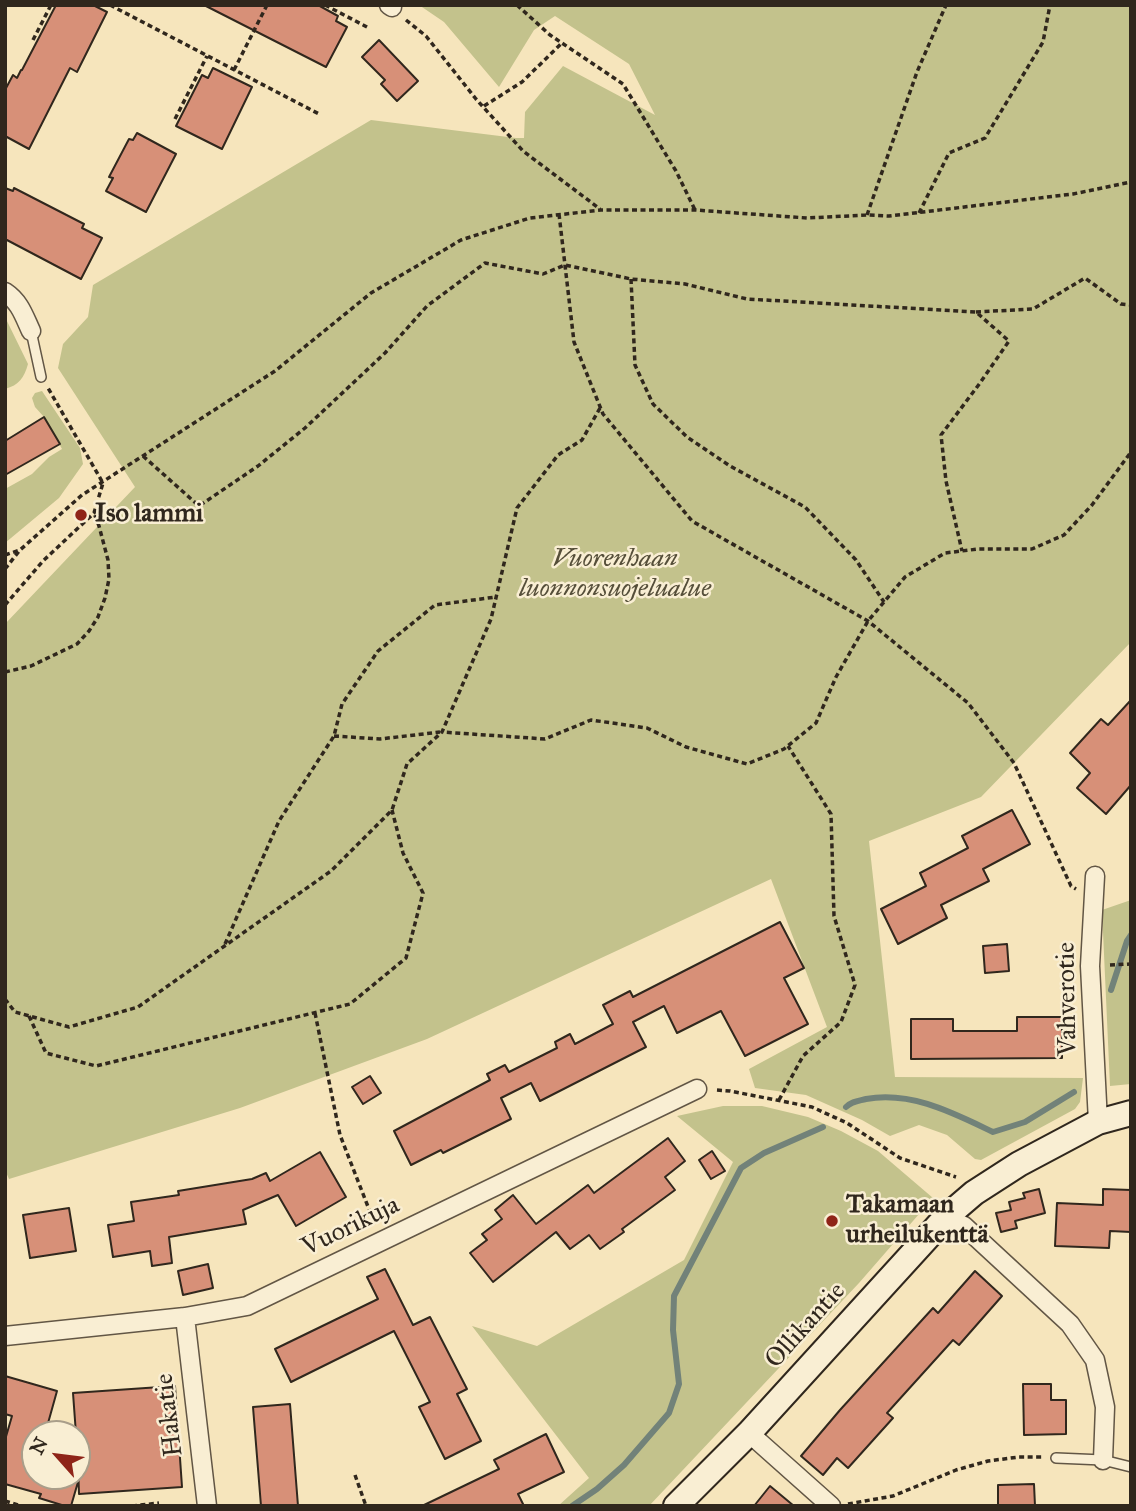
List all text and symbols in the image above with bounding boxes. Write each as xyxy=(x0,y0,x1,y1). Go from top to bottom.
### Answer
place label: Iso lammi xyxy=(95,499,203,531)
marker: Iso lammi xyxy=(73,507,89,523)
park label: Vuorenhaan luonnonsuojelualue xyxy=(519,544,711,606)
street label: Vahverotie xyxy=(1051,942,1085,1056)
street label: Vuorikuja xyxy=(297,1190,405,1264)
place label: Takamaan urheilukenttä xyxy=(846,1190,989,1252)
marker: Takamaan urheilukenttä xyxy=(824,1213,840,1229)
street label: Ollikantie xyxy=(759,1277,853,1375)
street label: Hakatie xyxy=(149,1372,191,1458)
north arrow xyxy=(21,1420,91,1490)
text: N xyxy=(25,1433,53,1458)

